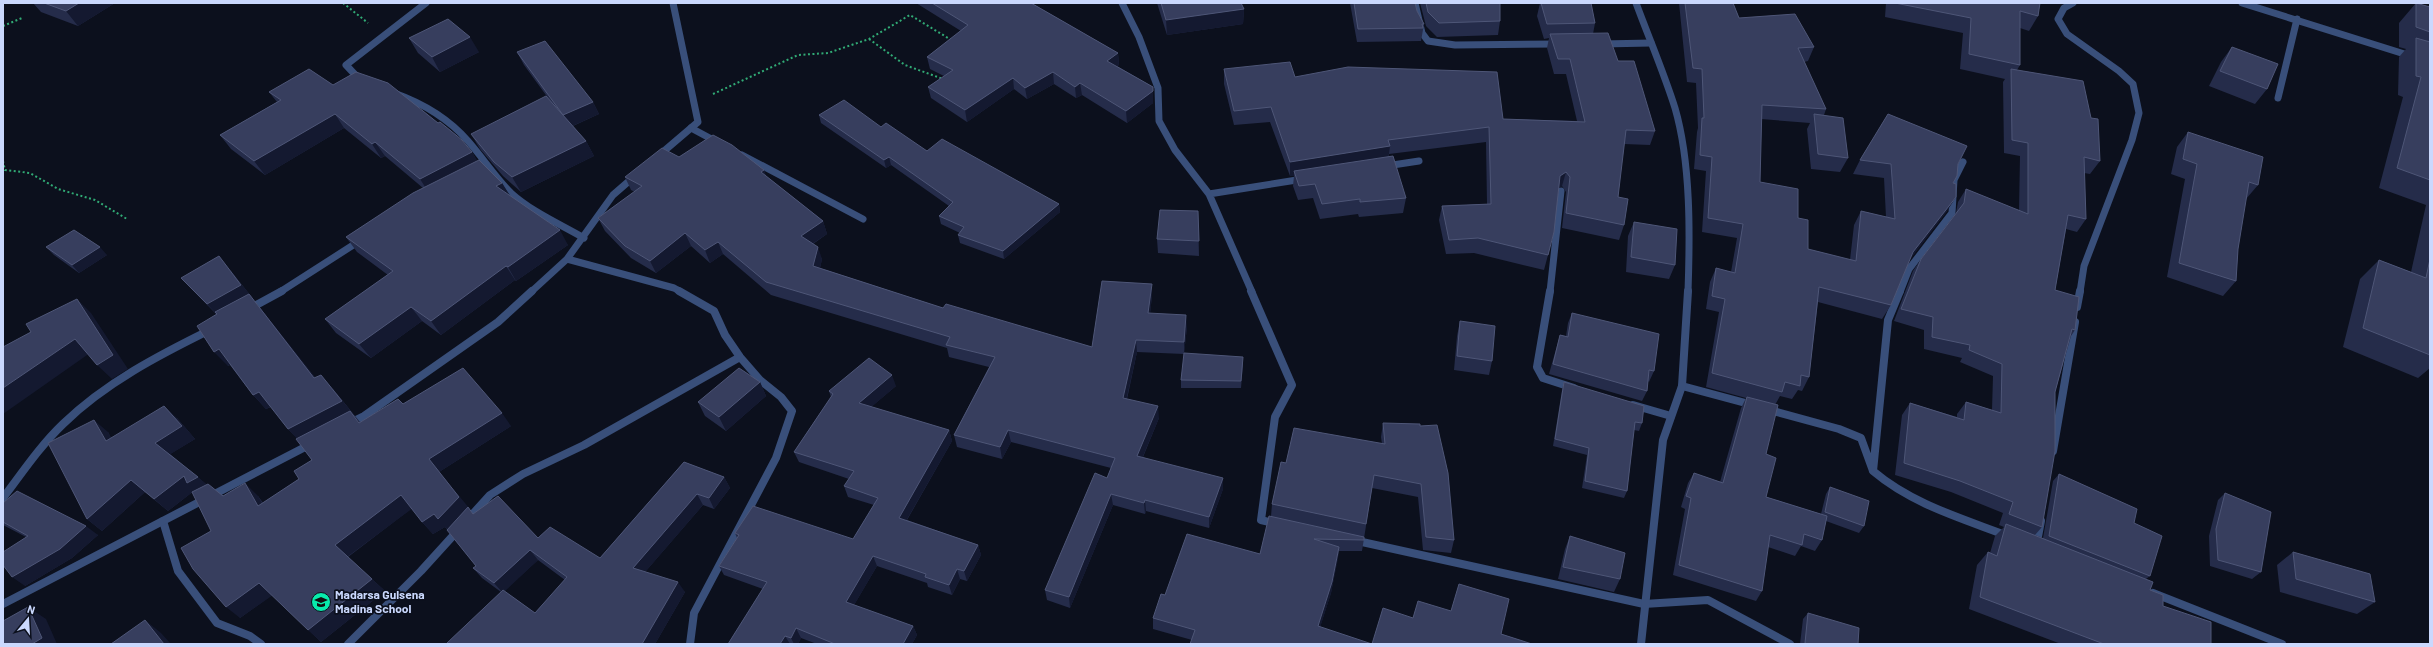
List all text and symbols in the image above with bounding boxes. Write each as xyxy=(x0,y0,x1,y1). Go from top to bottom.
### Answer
place label: Madarsa Gulsena Madina School xyxy=(335,587,425,615)
school or university icon: Madarsa Gulsena Madina School xyxy=(310,591,332,613)
north arrow xyxy=(8,599,48,639)
text: N xyxy=(26,602,37,616)

